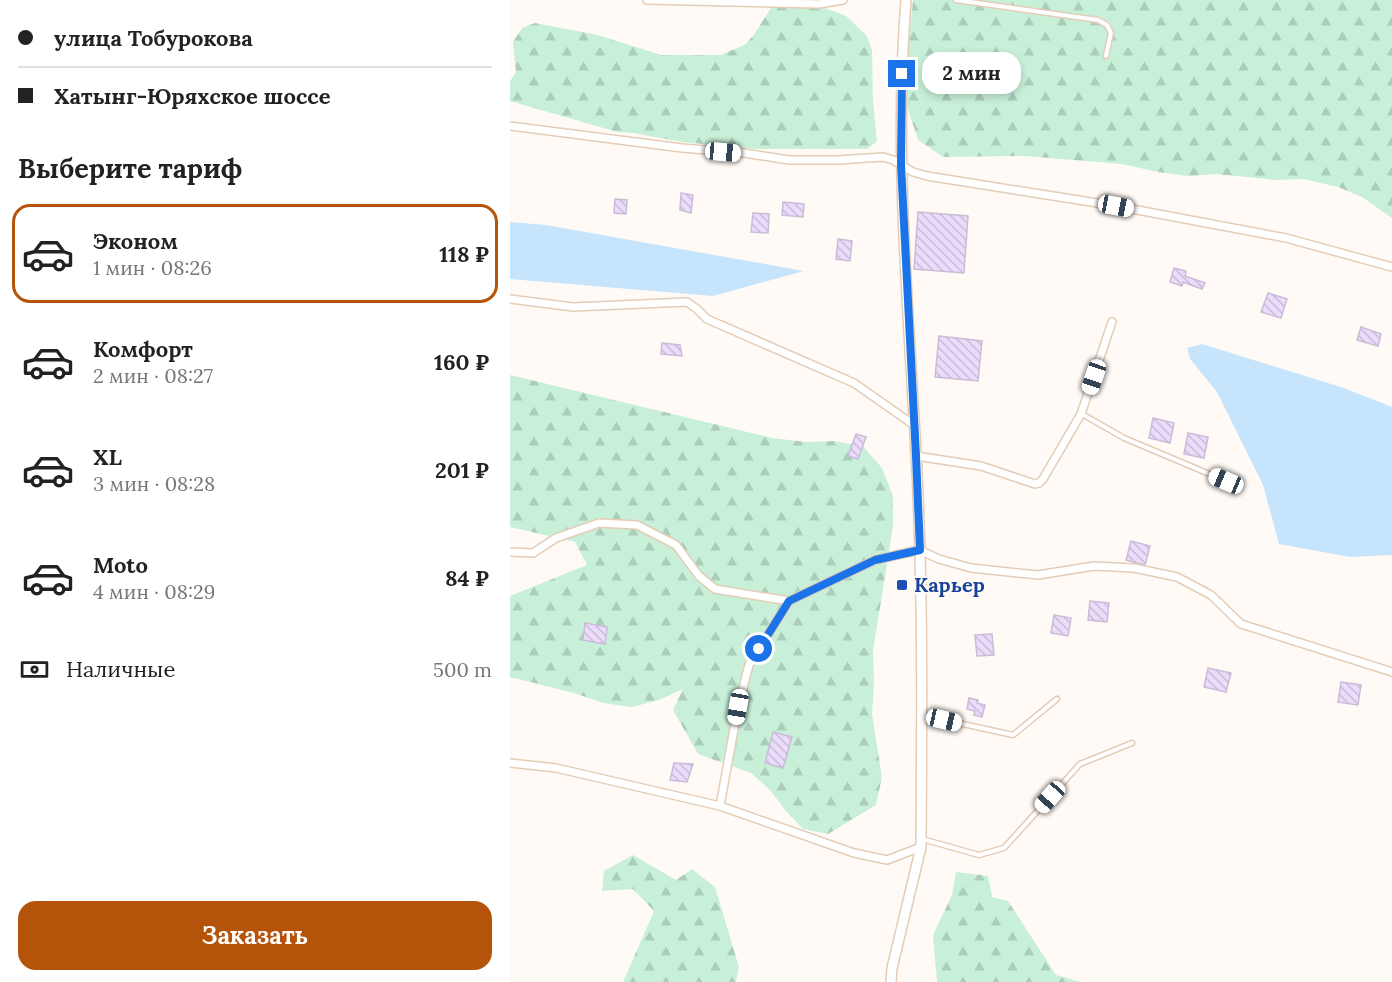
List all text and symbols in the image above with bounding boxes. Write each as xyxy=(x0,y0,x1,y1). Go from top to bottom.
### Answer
text: улица Тобурокова xyxy=(54,24,253,52)
callout: 2 мин xyxy=(923,53,1022,95)
route end xyxy=(888,60,915,87)
text: 2 мин xyxy=(942,60,1001,85)
text: Хатынг-Юряхское шоссе xyxy=(54,82,331,110)
car xyxy=(704,141,742,163)
text: Выберите тариф xyxy=(18,151,242,185)
car xyxy=(1097,194,1135,218)
icon: car xyxy=(21,227,75,281)
text: Эконом xyxy=(93,227,178,255)
text: 118 ₽ xyxy=(439,240,489,268)
text: 1 мин · 08:26 xyxy=(93,255,212,280)
icon: car xyxy=(21,335,75,389)
text: Комфорт xyxy=(93,335,193,363)
text: 160 ₽ xyxy=(434,348,489,376)
car xyxy=(1080,357,1108,397)
text: 2 мин · 08:27 xyxy=(93,363,213,388)
icon: car xyxy=(21,443,75,497)
text: XL xyxy=(93,443,122,471)
text: 201 ₽ xyxy=(435,456,489,484)
car xyxy=(1206,466,1246,496)
text: 3 мин · 08:28 xyxy=(93,471,215,496)
icon: car xyxy=(21,551,75,605)
text: Moto xyxy=(93,551,148,579)
text: 84 ₽ xyxy=(445,564,489,592)
place label: Карьер xyxy=(914,572,985,597)
marker: Карьер xyxy=(895,578,909,592)
text: 4 мин · 08:29 xyxy=(93,579,215,604)
route start xyxy=(745,635,772,662)
icon: cash xyxy=(18,653,51,686)
text: Наличные xyxy=(66,655,175,683)
text: 500 m xyxy=(433,657,492,682)
car xyxy=(726,688,750,726)
car xyxy=(924,707,964,733)
car xyxy=(1031,778,1069,816)
button: Заказать xyxy=(18,901,492,970)

